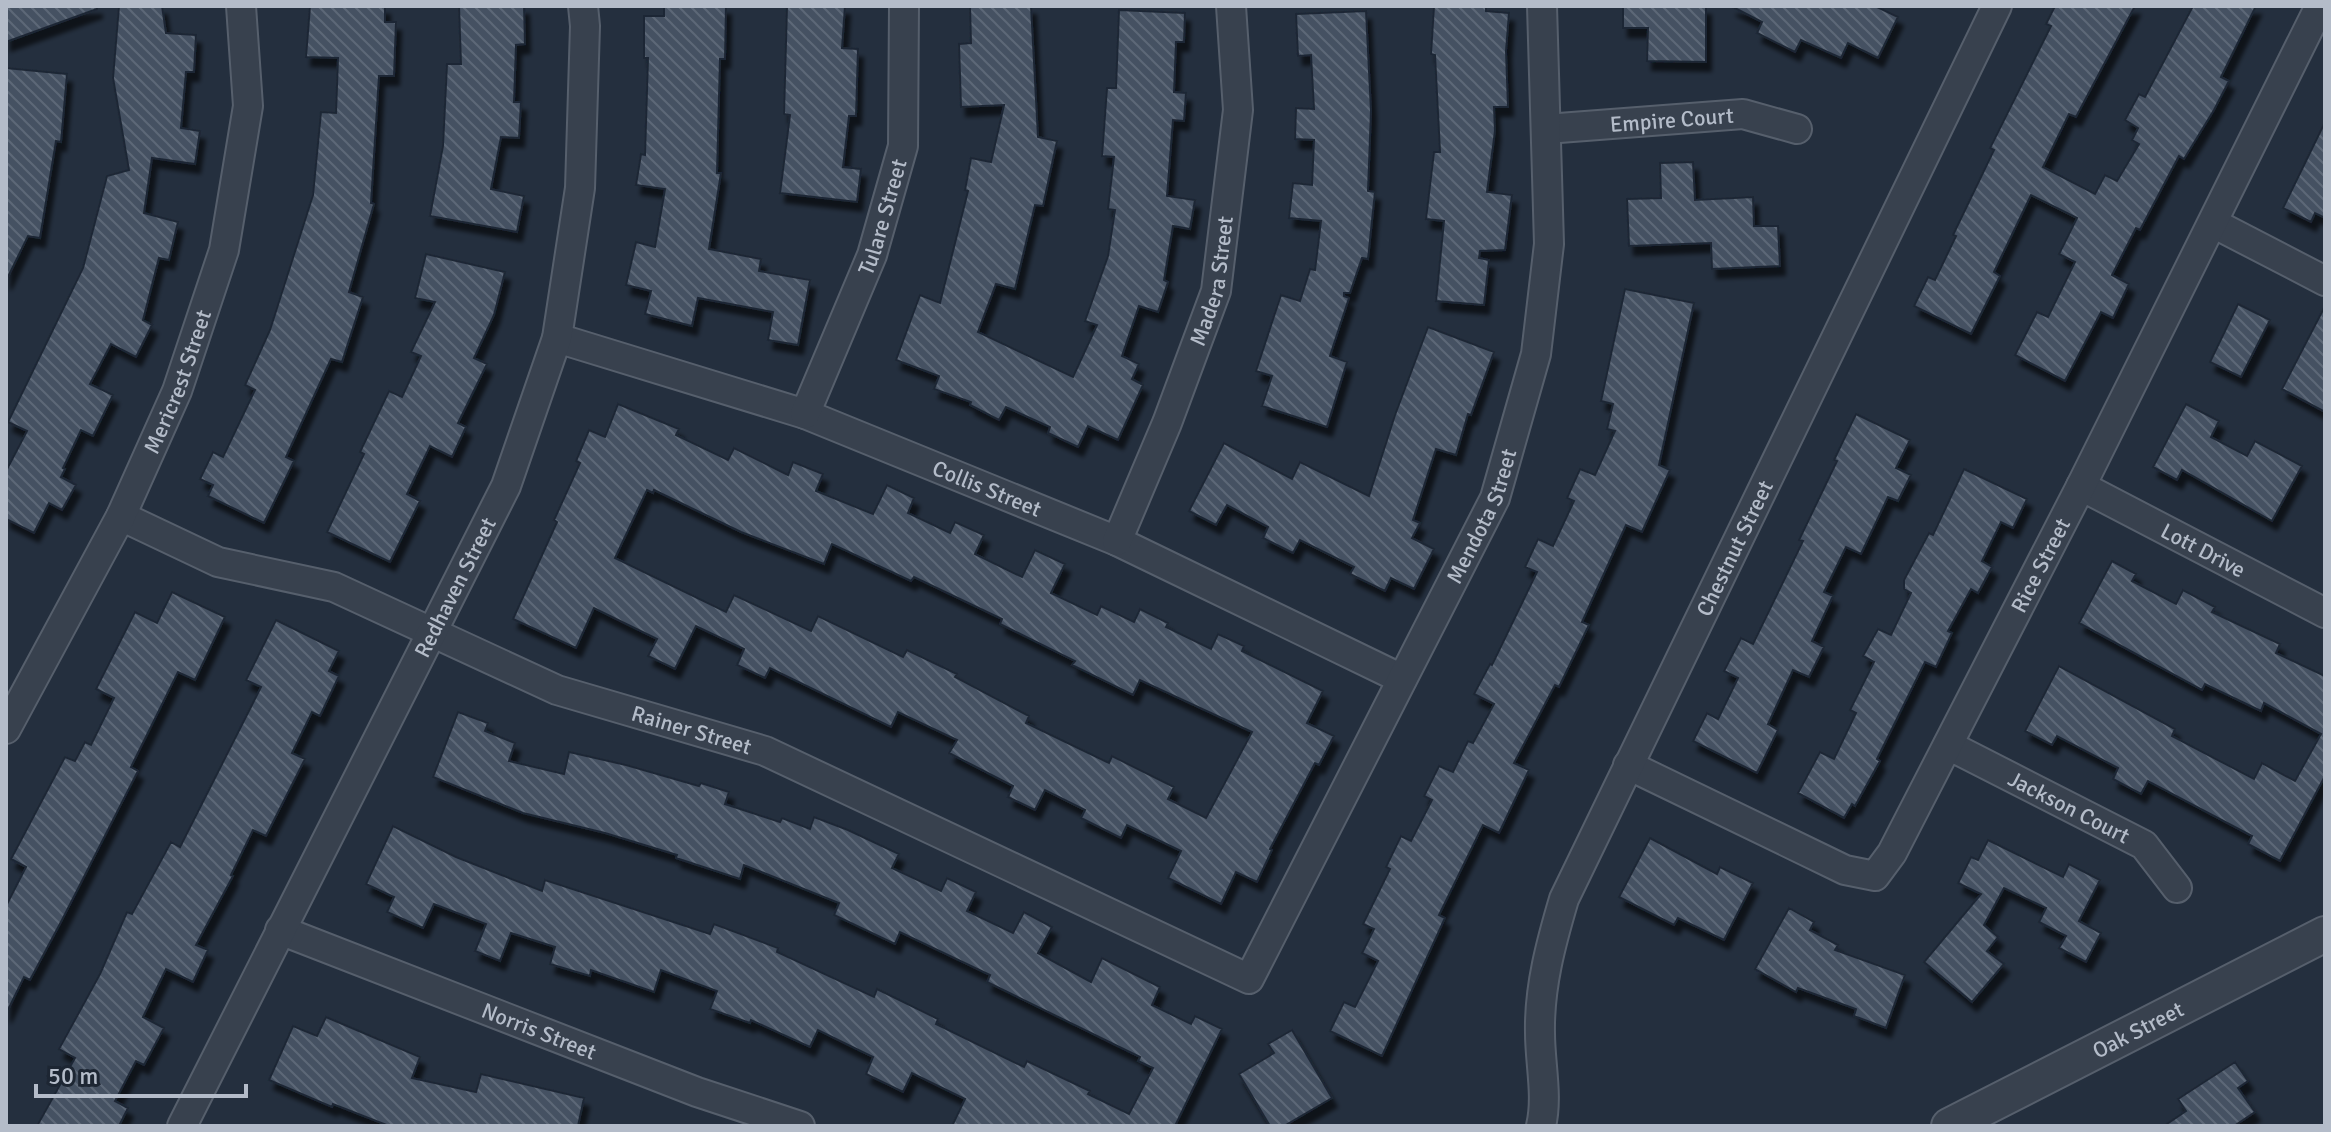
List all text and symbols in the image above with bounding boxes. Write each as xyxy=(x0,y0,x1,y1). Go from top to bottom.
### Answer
street label: Empire Court xyxy=(1609,102,1735,138)
street label: Tulare Street xyxy=(852,156,913,279)
street label: Madera Street xyxy=(1184,214,1239,350)
street label: Mericrest Street xyxy=(138,306,217,458)
street label: Mendota Street xyxy=(1441,445,1522,588)
street label: Collis Street xyxy=(929,454,1046,523)
street label: Chestnut Street xyxy=(1690,476,1779,621)
street label: Redhaven Street xyxy=(409,513,502,662)
street label: Rice Street xyxy=(2005,513,2076,617)
street label: Lott Drive xyxy=(2156,517,2250,583)
street label: Rainer Street xyxy=(628,700,755,760)
street label: Jackson Court xyxy=(2004,765,2134,850)
street label: Oak Street xyxy=(2088,995,2188,1064)
street label: Norris Street xyxy=(478,997,600,1066)
scale bar xyxy=(36,1048,246,1098)
text: 50 m xyxy=(48,1061,98,1091)

